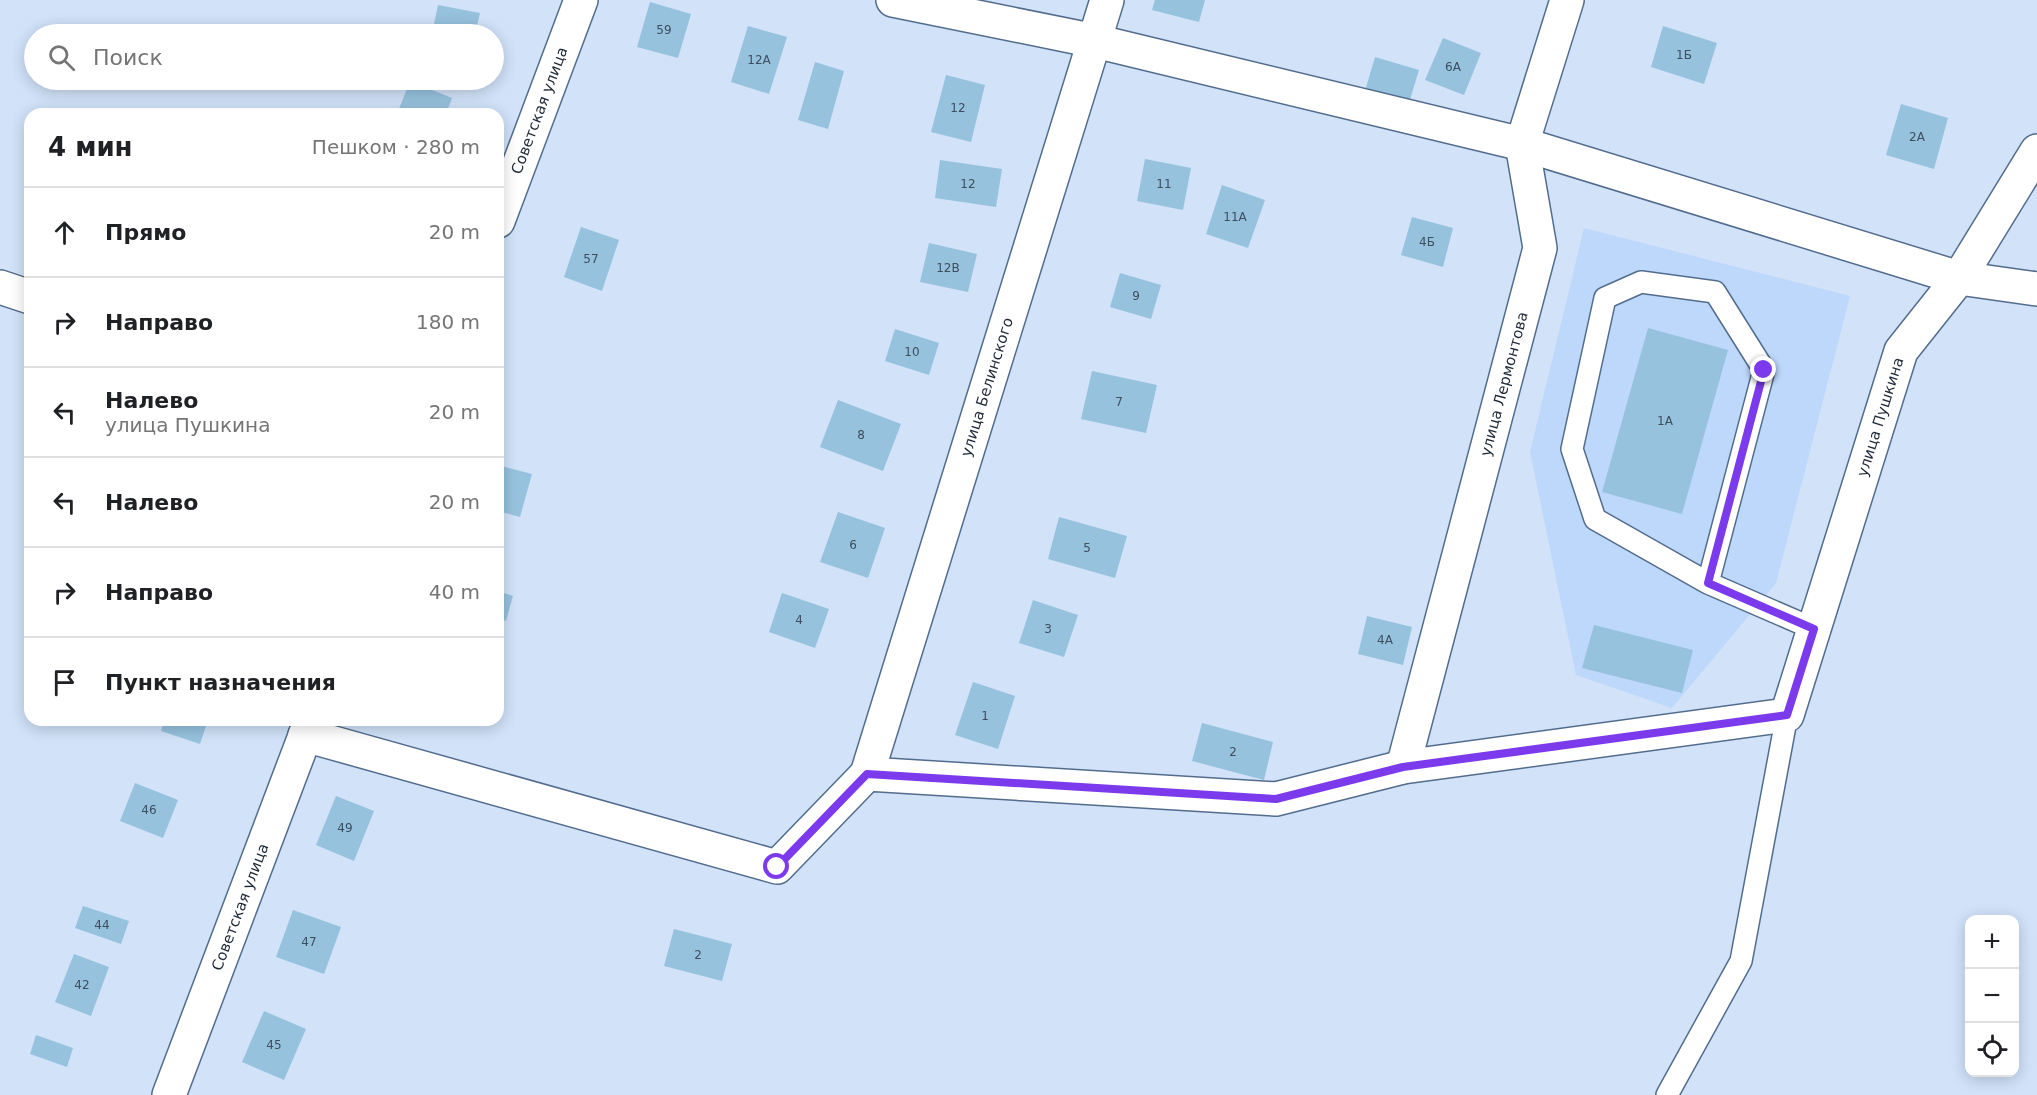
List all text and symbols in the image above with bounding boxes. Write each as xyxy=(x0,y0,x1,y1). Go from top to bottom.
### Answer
house number: 59 xyxy=(656,23,672,37)
search box xyxy=(24,24,504,90)
icon: search xyxy=(45,41,78,74)
street label: Советская улица xyxy=(507,44,572,177)
text: Поиск xyxy=(93,45,163,70)
house number: 1Б xyxy=(1676,48,1692,62)
house number: 12А xyxy=(747,53,772,67)
house number: 6А xyxy=(1445,60,1462,74)
house number: 12 xyxy=(950,101,966,115)
house number: 2А xyxy=(1909,130,1926,144)
text: 4 мин xyxy=(48,132,133,162)
text: Пешком · 280 m xyxy=(312,135,480,159)
house number: 12 xyxy=(960,177,976,191)
house number: 11 xyxy=(1156,177,1172,191)
house number: 11А xyxy=(1223,210,1248,224)
icon: ahead xyxy=(48,216,81,249)
text: Прямо xyxy=(105,220,186,245)
text: 20 m xyxy=(429,220,480,244)
house number: 4Б xyxy=(1419,235,1435,249)
house number: 57 xyxy=(583,252,599,266)
house number: 12В xyxy=(936,261,960,275)
house number: 9 xyxy=(1132,289,1140,303)
icon: right xyxy=(48,306,81,339)
text: Направо xyxy=(105,310,213,335)
text: 180 m xyxy=(416,310,480,334)
street label: улица Лермонтова xyxy=(1476,310,1532,458)
street label: улица Белинского xyxy=(957,315,1017,459)
house number: 10 xyxy=(904,345,920,359)
street label: улица Пушкина xyxy=(1853,355,1907,479)
route end xyxy=(1750,356,1776,382)
text: Налево xyxy=(105,388,198,413)
house number: 7 xyxy=(1115,395,1123,409)
icon: left xyxy=(48,396,81,429)
text: 20 m xyxy=(429,400,480,424)
text: улица Пушкина xyxy=(105,413,270,437)
house number: 1А xyxy=(1657,414,1674,428)
house number: 8 xyxy=(857,428,865,442)
icon: left xyxy=(48,486,81,519)
text: Налево xyxy=(105,490,198,515)
text: 20 m xyxy=(429,490,480,514)
house number: 6 xyxy=(849,538,857,552)
house number: 5 xyxy=(1083,541,1091,555)
icon: right xyxy=(48,576,81,609)
text: Направо xyxy=(105,580,213,605)
text: 40 m xyxy=(429,580,480,604)
house number: 4 xyxy=(795,613,803,627)
house number: 3 xyxy=(1044,622,1052,636)
house number: 4А xyxy=(1377,633,1394,647)
icon: arrive xyxy=(48,666,81,699)
text: Пункт назначения xyxy=(105,670,336,695)
house number: 1 xyxy=(981,709,989,723)
house number: 2 xyxy=(1229,745,1237,759)
house number: 46 xyxy=(141,803,157,817)
house number: 49 xyxy=(337,821,353,835)
street label: Советская улица xyxy=(208,841,272,973)
route start xyxy=(763,853,789,879)
map controls xyxy=(1965,915,2019,1077)
button: + xyxy=(1965,915,2019,969)
house number: 44 xyxy=(94,918,110,932)
house number: 47 xyxy=(301,935,317,949)
house number: 2 xyxy=(694,948,702,962)
button: − xyxy=(1965,969,2019,1023)
house number: 42 xyxy=(74,978,90,992)
button: locate xyxy=(1965,1023,2019,1077)
house number: 45 xyxy=(266,1038,282,1052)

